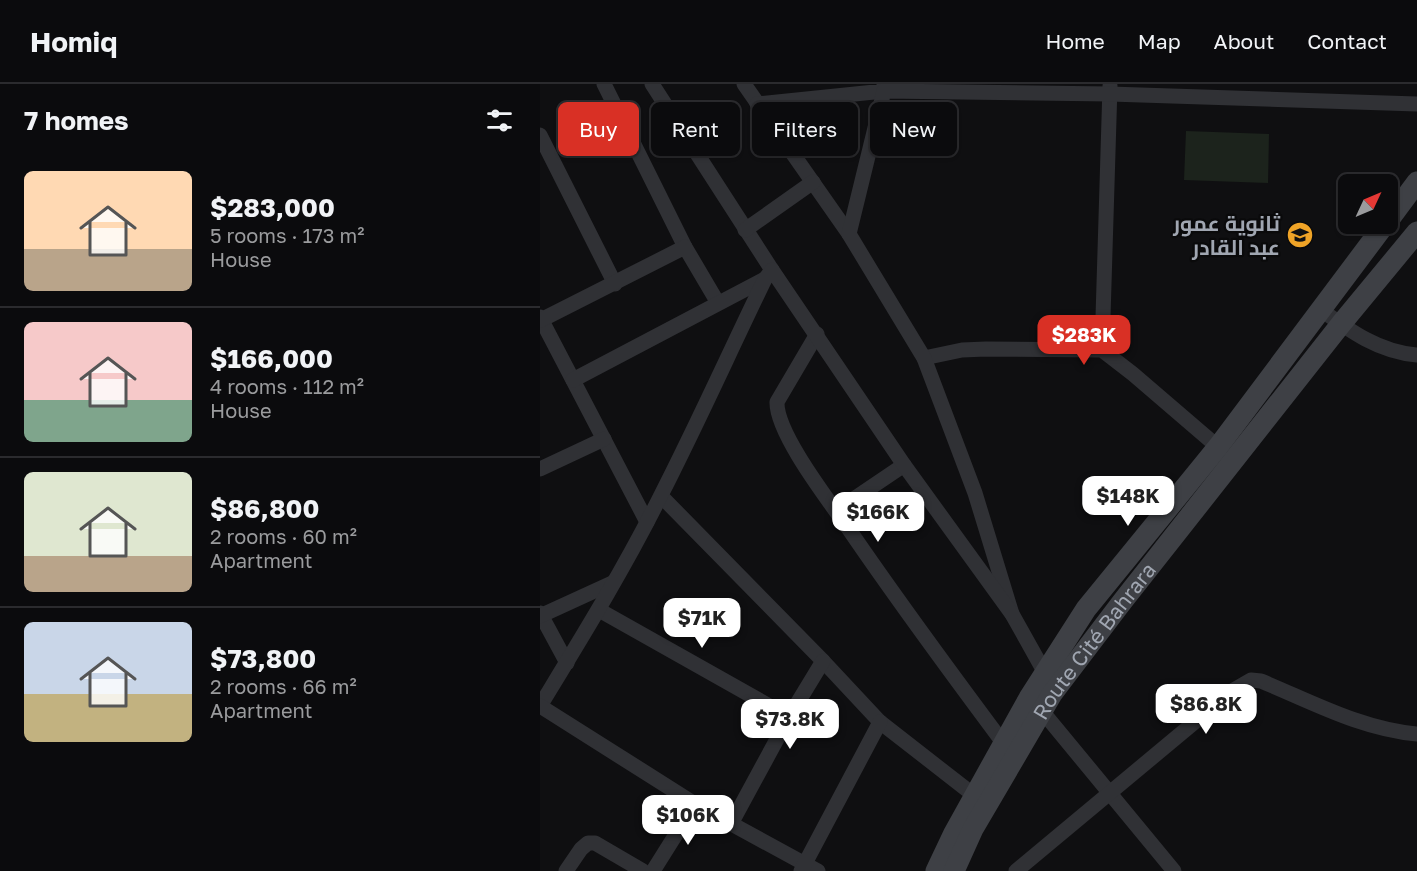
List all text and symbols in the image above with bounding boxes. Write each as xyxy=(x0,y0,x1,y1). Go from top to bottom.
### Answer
text: Homiq xyxy=(30,25,117,58)
text: Home xyxy=(1045,28,1105,54)
text: Map xyxy=(1138,28,1181,54)
text: About xyxy=(1214,28,1274,54)
text: Contact xyxy=(1307,28,1387,54)
chip: Buy xyxy=(558,102,639,156)
chip: Rent xyxy=(651,102,740,156)
chip: Filters xyxy=(752,102,858,156)
chip: New xyxy=(870,102,957,156)
icon: filters xyxy=(483,104,516,137)
text: 7 homes xyxy=(24,105,129,136)
north arrow xyxy=(1338,174,1398,234)
map controls xyxy=(1338,174,1398,234)
text: $283,000 xyxy=(210,192,335,223)
icon: home xyxy=(72,195,144,267)
place label: ثانوية عمور عبد القادر xyxy=(1172,210,1280,260)
school or university icon: ثانوية عمور عبد القادر xyxy=(1285,220,1315,250)
text: 5 rooms · 173 m² xyxy=(210,223,364,247)
text: House xyxy=(210,247,272,271)
pin: $283K xyxy=(1042,315,1126,366)
text: $283K xyxy=(1051,322,1117,346)
text: $166,000 xyxy=(210,343,333,374)
icon: home xyxy=(72,346,144,418)
text: 4 rooms · 112 m² xyxy=(210,374,364,398)
text: House xyxy=(210,398,272,422)
pin: $148K xyxy=(1086,476,1170,527)
text: $148K xyxy=(1096,483,1160,507)
pin: $166K xyxy=(836,492,920,543)
text: $86,800 xyxy=(210,493,319,524)
icon: home xyxy=(72,496,144,568)
text: $166K xyxy=(846,499,910,523)
text: 2 rooms · 60 m² xyxy=(210,524,357,548)
text: Apartment xyxy=(210,548,313,572)
street label: Route Cité Bahrara xyxy=(1027,557,1161,724)
pin: $71K xyxy=(666,598,738,649)
text: $71K xyxy=(677,605,727,629)
text: $73,800 xyxy=(210,643,316,674)
icon: home xyxy=(72,646,144,718)
text: 2 rooms · 66 m² xyxy=(210,674,357,698)
pin: $86.8K xyxy=(1157,684,1255,735)
text: $86.8K xyxy=(1170,691,1242,715)
text: Apartment xyxy=(210,698,313,722)
pin: $73.8K xyxy=(741,699,839,750)
text: $73.8K xyxy=(755,706,825,730)
pin: $106K xyxy=(646,795,730,846)
text: $106K xyxy=(656,802,720,826)

